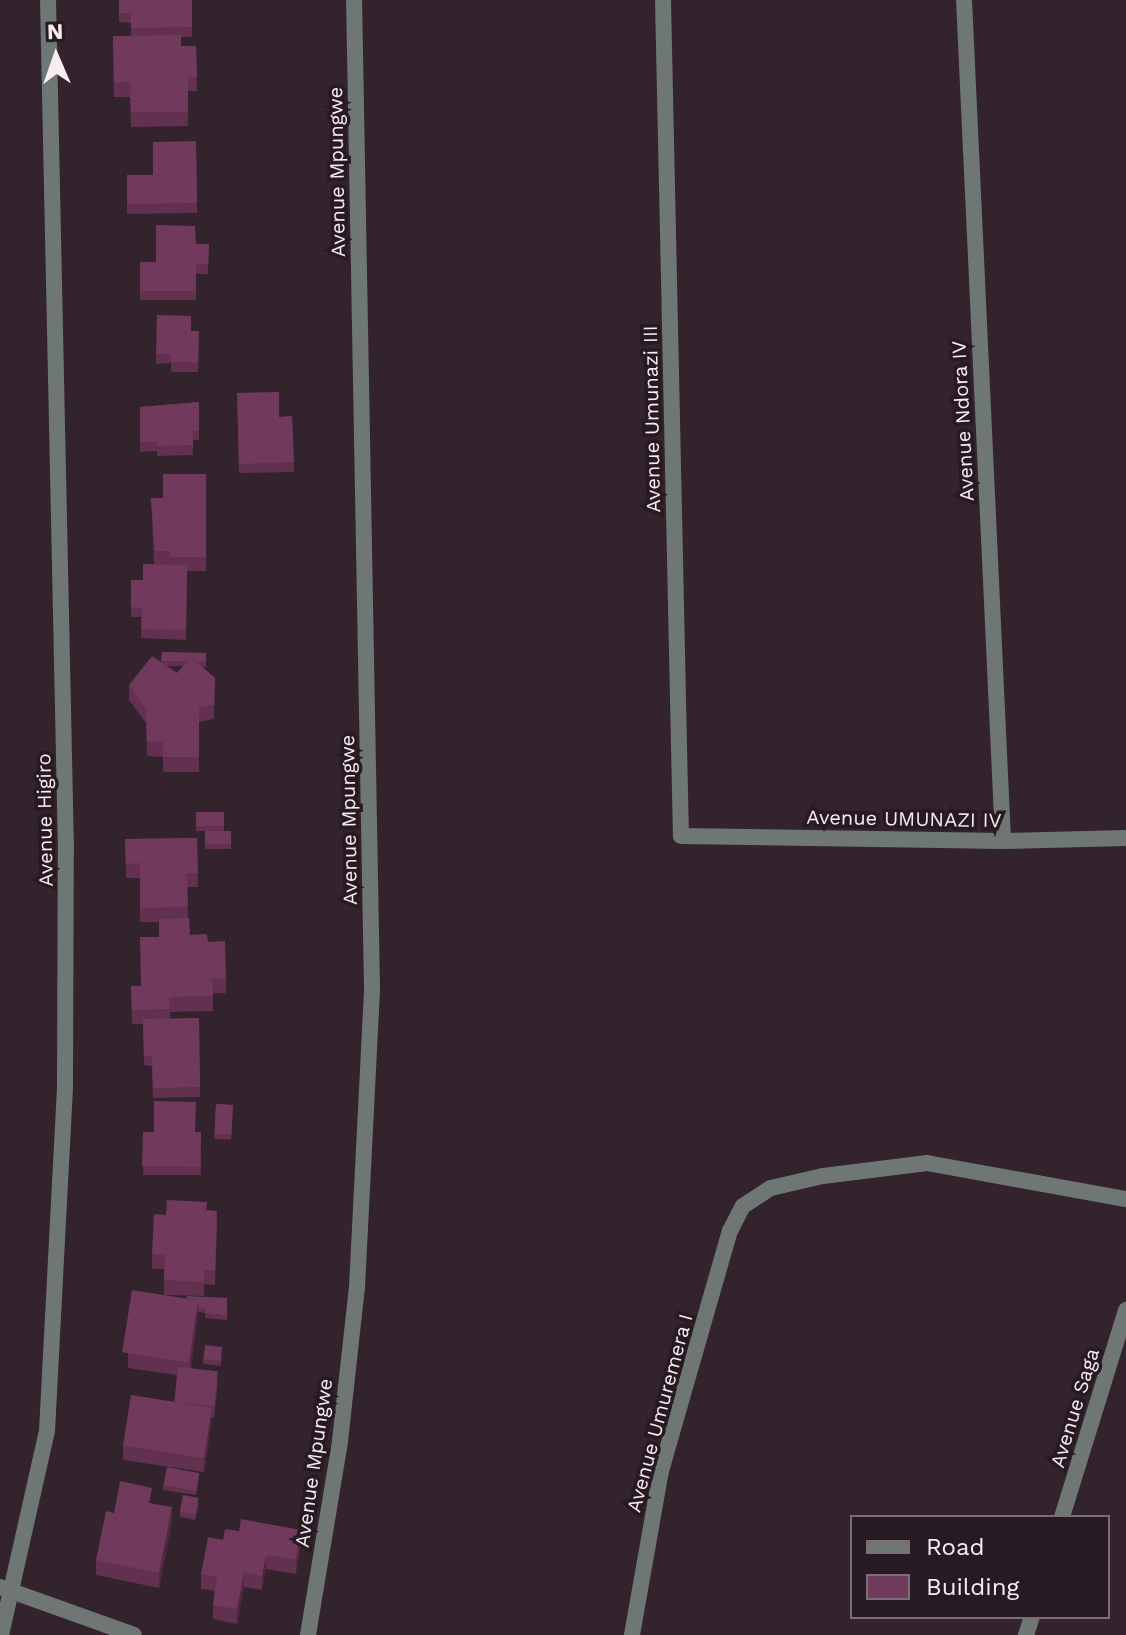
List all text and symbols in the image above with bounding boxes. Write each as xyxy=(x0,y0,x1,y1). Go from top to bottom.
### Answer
north arrow xyxy=(16,16,96,96)
text: N xyxy=(47,19,64,44)
street label: Avenue Mpungwe xyxy=(324,87,350,257)
street label: Avenue Umunazi III xyxy=(638,325,666,513)
street label: Avenue Ndora IV xyxy=(947,340,979,502)
street label: Avenue Mpungwe xyxy=(336,735,362,905)
street label: Avenue Higiro xyxy=(32,753,58,887)
street label: Avenue UMUNAZI IV xyxy=(806,805,1002,833)
street label: Avenue Umuremera I xyxy=(622,1311,698,1515)
street label: Avenue Saga xyxy=(1045,1345,1105,1471)
street label: Avenue Mpungwe xyxy=(290,1377,338,1549)
legend xyxy=(850,1515,1110,1619)
text: Road xyxy=(926,1533,985,1561)
text: Building xyxy=(926,1573,1019,1601)

